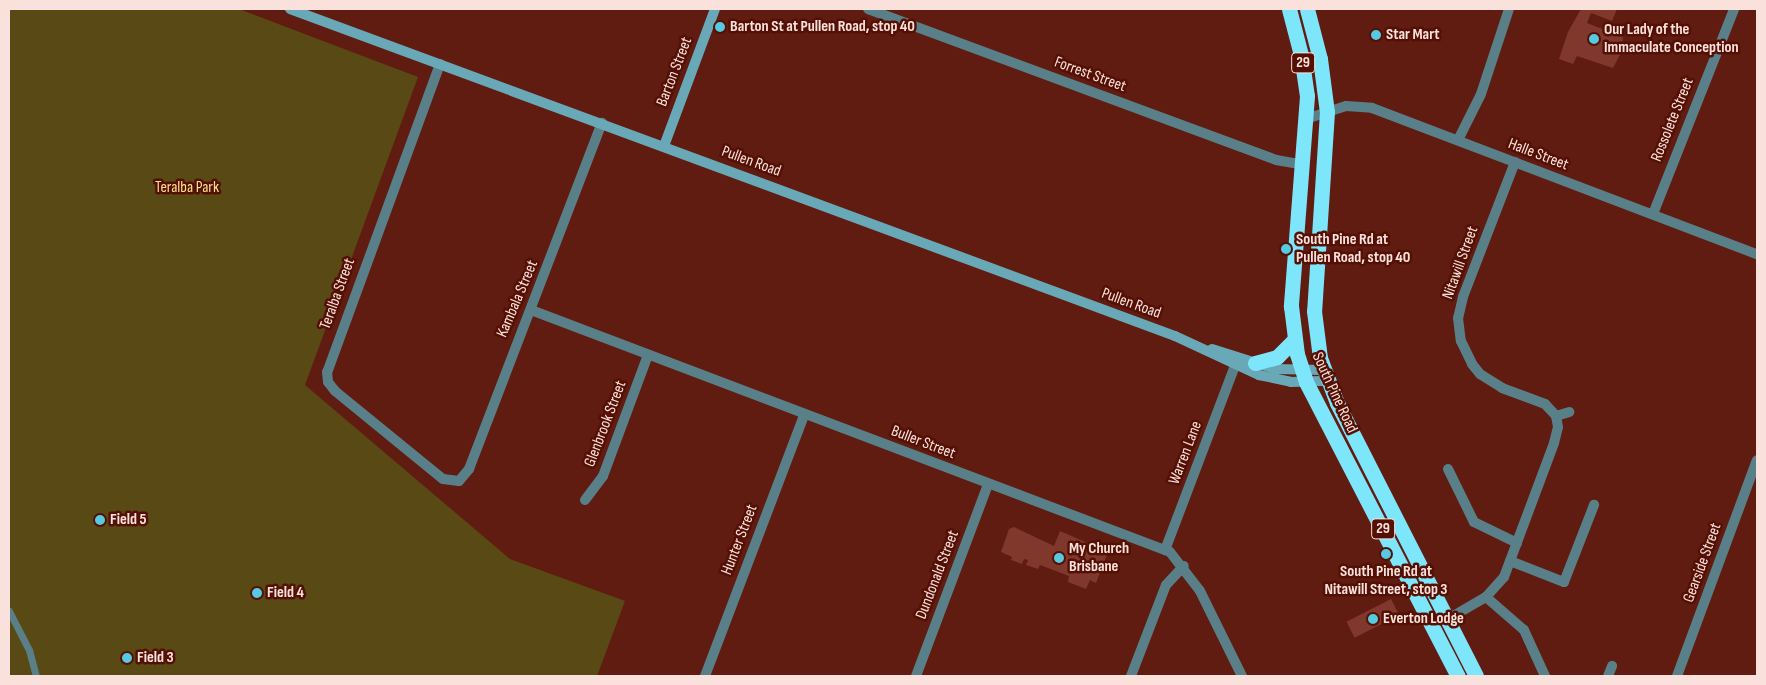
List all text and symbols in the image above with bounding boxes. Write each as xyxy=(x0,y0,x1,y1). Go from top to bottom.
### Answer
place label: Barton St at Pullen Road, stop 40 xyxy=(730,17,915,37)
place label: Our Lady of the Immaculate Conception xyxy=(1604,20,1739,58)
marker: Barton St at Pullen Road, stop 40 xyxy=(714,21,726,33)
place label: Star Mart xyxy=(1386,25,1440,45)
marker: Star Mart xyxy=(1370,29,1382,41)
marker: Our Lady of the Immaculate Conception xyxy=(1588,33,1600,45)
street label: Barton Street xyxy=(653,35,697,109)
road number: 29 xyxy=(1290,50,1316,76)
street label: Forrest Street xyxy=(1052,53,1128,97)
street label: Rossolete Street xyxy=(1647,75,1699,165)
street label: Halle Street xyxy=(1505,135,1571,175)
street label: Pullen Road xyxy=(719,142,783,182)
park label: Teralba Park xyxy=(155,178,219,198)
street label: Nitawill Street xyxy=(1439,224,1483,302)
place label: South Pine Rd at Pullen Road, stop 40 xyxy=(1296,230,1410,268)
marker: South Pine Rd at Pullen Road, stop 40 xyxy=(1280,243,1292,255)
street label: Teralba Street xyxy=(316,256,360,332)
street label: Kambala Street xyxy=(493,258,543,340)
street label: Pullen Road xyxy=(1099,284,1163,324)
street label: South Pine Road xyxy=(1307,350,1361,436)
street label: Glenbrook Street xyxy=(581,378,631,470)
street label: Warren Lane xyxy=(1165,419,1207,487)
street label: Buller Street xyxy=(888,422,958,464)
street label: Hunter Street xyxy=(718,502,762,578)
place label: Field 5 xyxy=(110,510,147,530)
marker: Field 5 xyxy=(94,514,106,526)
road number: 29 xyxy=(1370,516,1396,542)
street label: Gearside Street xyxy=(1680,521,1726,605)
street label: Dundonald Street xyxy=(912,528,964,622)
place label: My Church Brisbane xyxy=(1069,539,1129,577)
marker: South Pine Rd at Nitawill Street, stop 3 xyxy=(1380,548,1392,560)
marker: My Church Brisbane xyxy=(1053,552,1065,564)
place label: South Pine Rd at Nitawill Street, stop 3 xyxy=(1325,562,1447,600)
place label: Field 4 xyxy=(267,583,304,603)
marker: Field 4 xyxy=(251,587,263,599)
place label: Everton Lodge xyxy=(1383,609,1464,629)
marker: Everton Lodge xyxy=(1367,613,1379,625)
place label: Field 3 xyxy=(137,648,174,668)
marker: Field 3 xyxy=(121,652,133,664)

